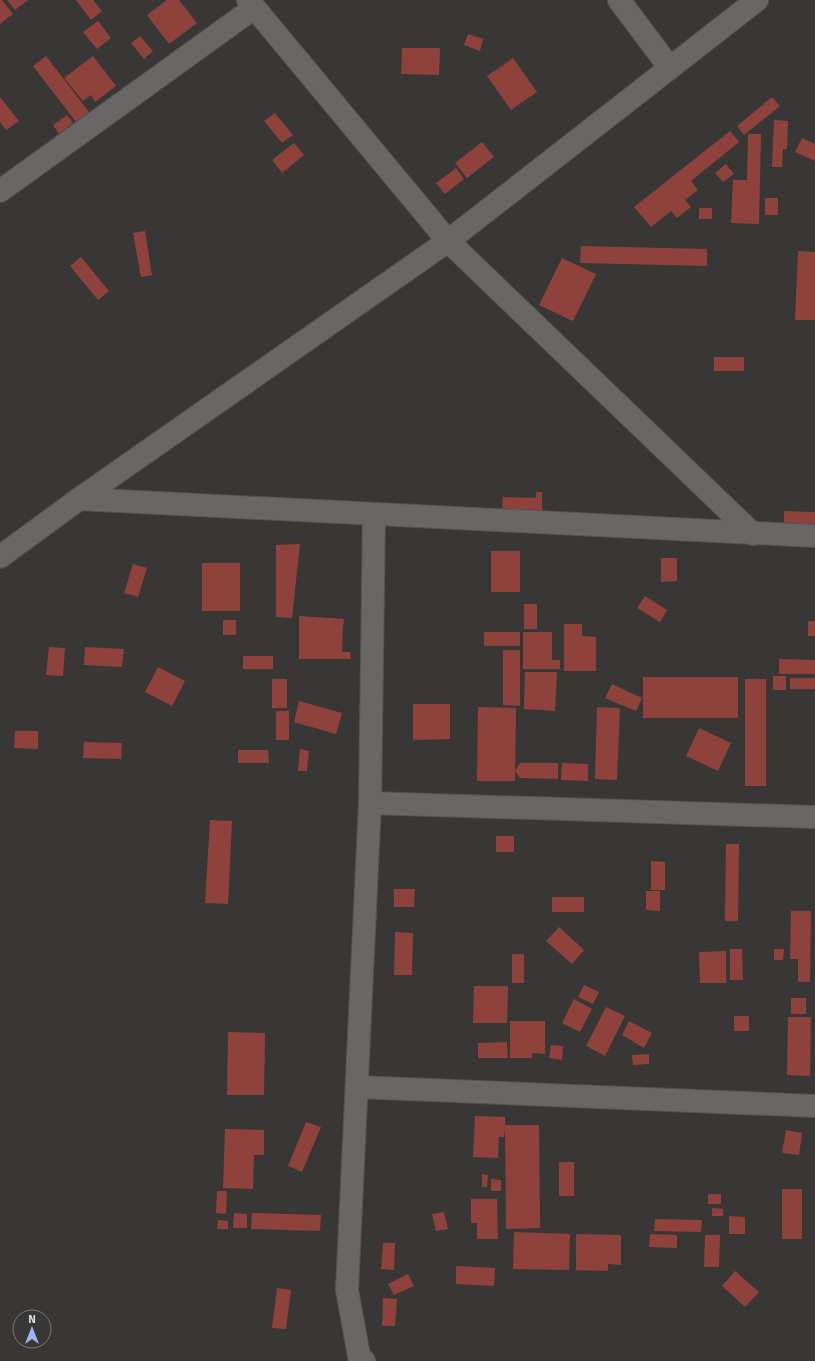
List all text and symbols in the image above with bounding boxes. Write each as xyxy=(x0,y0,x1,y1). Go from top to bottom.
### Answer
north arrow xyxy=(12,1309,52,1349)
text: N xyxy=(28,1313,36,1326)

